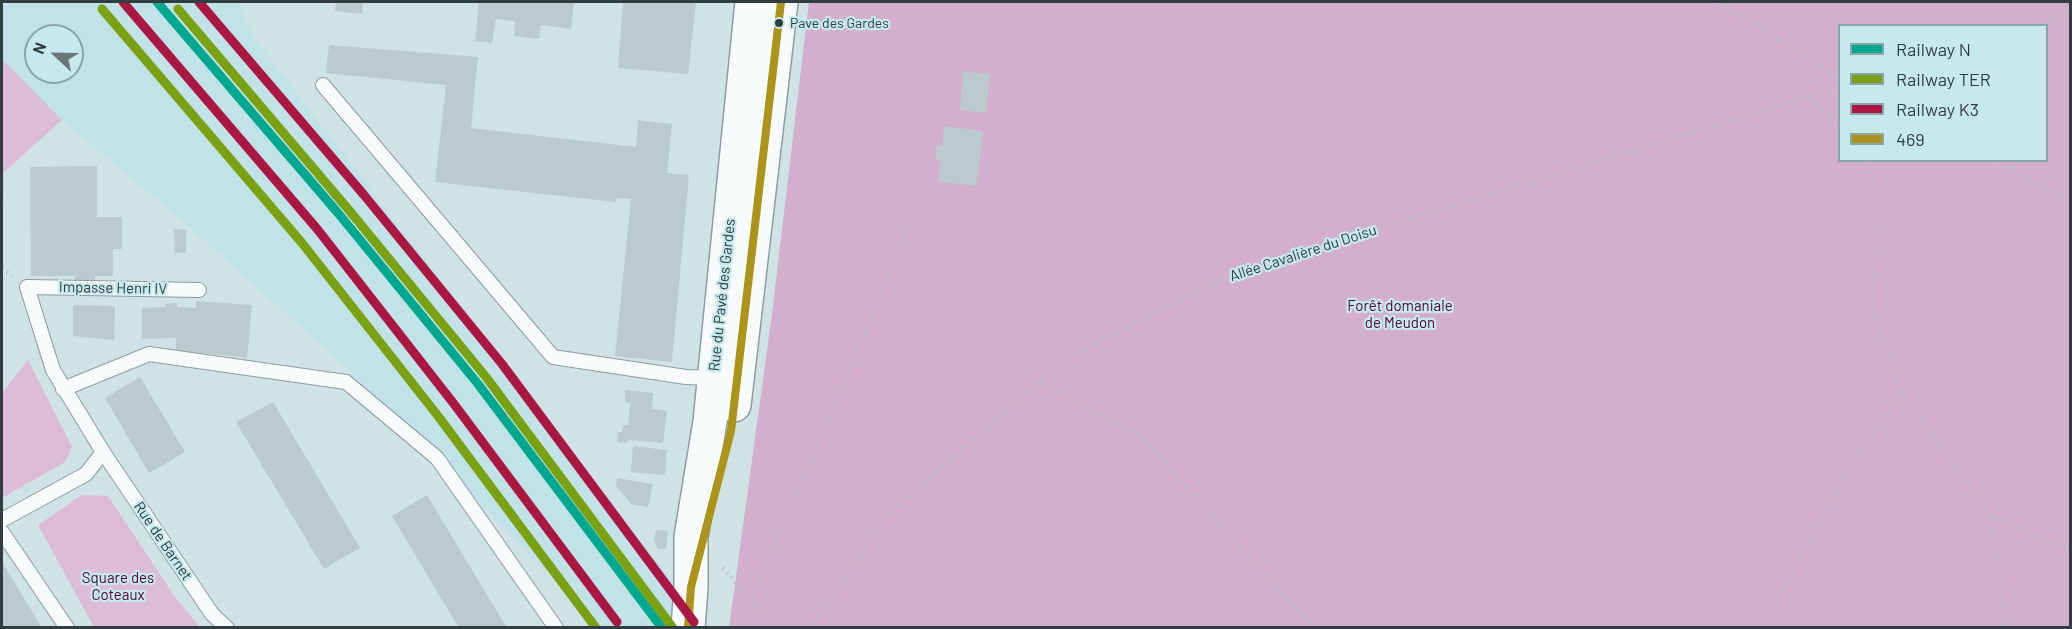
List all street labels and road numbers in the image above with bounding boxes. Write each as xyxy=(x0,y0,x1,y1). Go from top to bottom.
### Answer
street label: Rue du Pavé des Gardes xyxy=(705,218,739,372)
street label: Allée Cavalière du Doisu xyxy=(1227,221,1379,285)
street label: Impasse Henri IV xyxy=(59,278,167,298)
street label: Rue de Barnet xyxy=(130,498,196,584)

